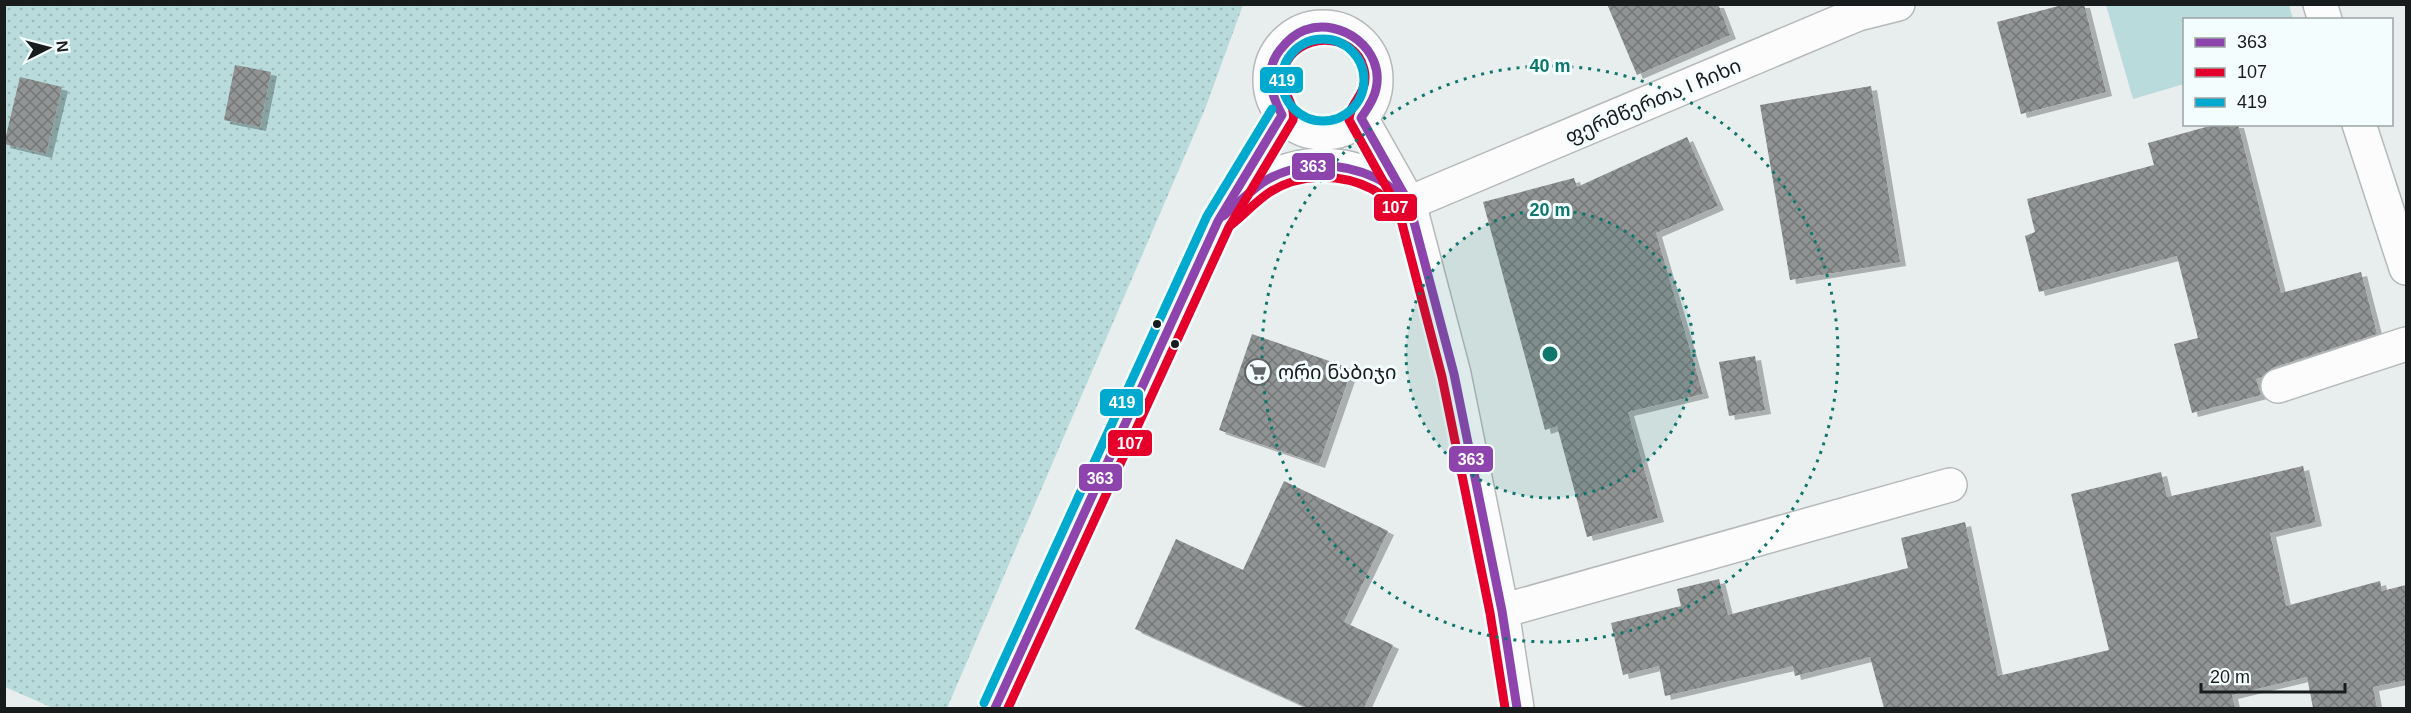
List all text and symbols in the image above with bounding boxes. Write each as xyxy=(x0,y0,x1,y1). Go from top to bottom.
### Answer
north arrow xyxy=(18,18,78,78)
legend xyxy=(2183,18,2393,126)
text: 363 xyxy=(2237,32,2267,52)
text: N xyxy=(53,40,71,53)
street label: ფერმწერთა I ჩიხი xyxy=(1562,54,1745,149)
text: 40 m xyxy=(1529,56,1571,76)
text: 107 xyxy=(2237,62,2267,82)
line badge: 419 xyxy=(1259,66,1304,94)
text: 419 xyxy=(1269,72,1295,89)
text: 419 xyxy=(2237,92,2267,112)
line badge: 363 xyxy=(1291,152,1336,181)
text: 363 xyxy=(1300,158,1326,175)
line badge: 107 xyxy=(1373,193,1418,222)
text: 107 xyxy=(1382,199,1408,216)
text: 20 m xyxy=(1529,200,1571,220)
unlabelled marker xyxy=(1151,318,1163,330)
unlabelled marker xyxy=(1169,338,1181,350)
centre of rings xyxy=(1540,344,1560,364)
supermarket icon: ორი ნაბიჯი xyxy=(1243,357,1273,387)
place label: ორი ნაბიჯი xyxy=(1278,361,1396,384)
line badge: 419 xyxy=(1099,388,1144,417)
text: 419 xyxy=(1109,394,1135,411)
line badge: 107 xyxy=(1107,429,1153,457)
text: 107 xyxy=(1117,435,1143,452)
line badge: 363 xyxy=(1448,445,1494,473)
text: 363 xyxy=(1458,451,1484,468)
line badge: 363 xyxy=(1078,463,1123,492)
text: 363 xyxy=(1087,470,1113,487)
scale bar xyxy=(2201,656,2345,694)
text: 20 m xyxy=(2210,667,2250,687)

